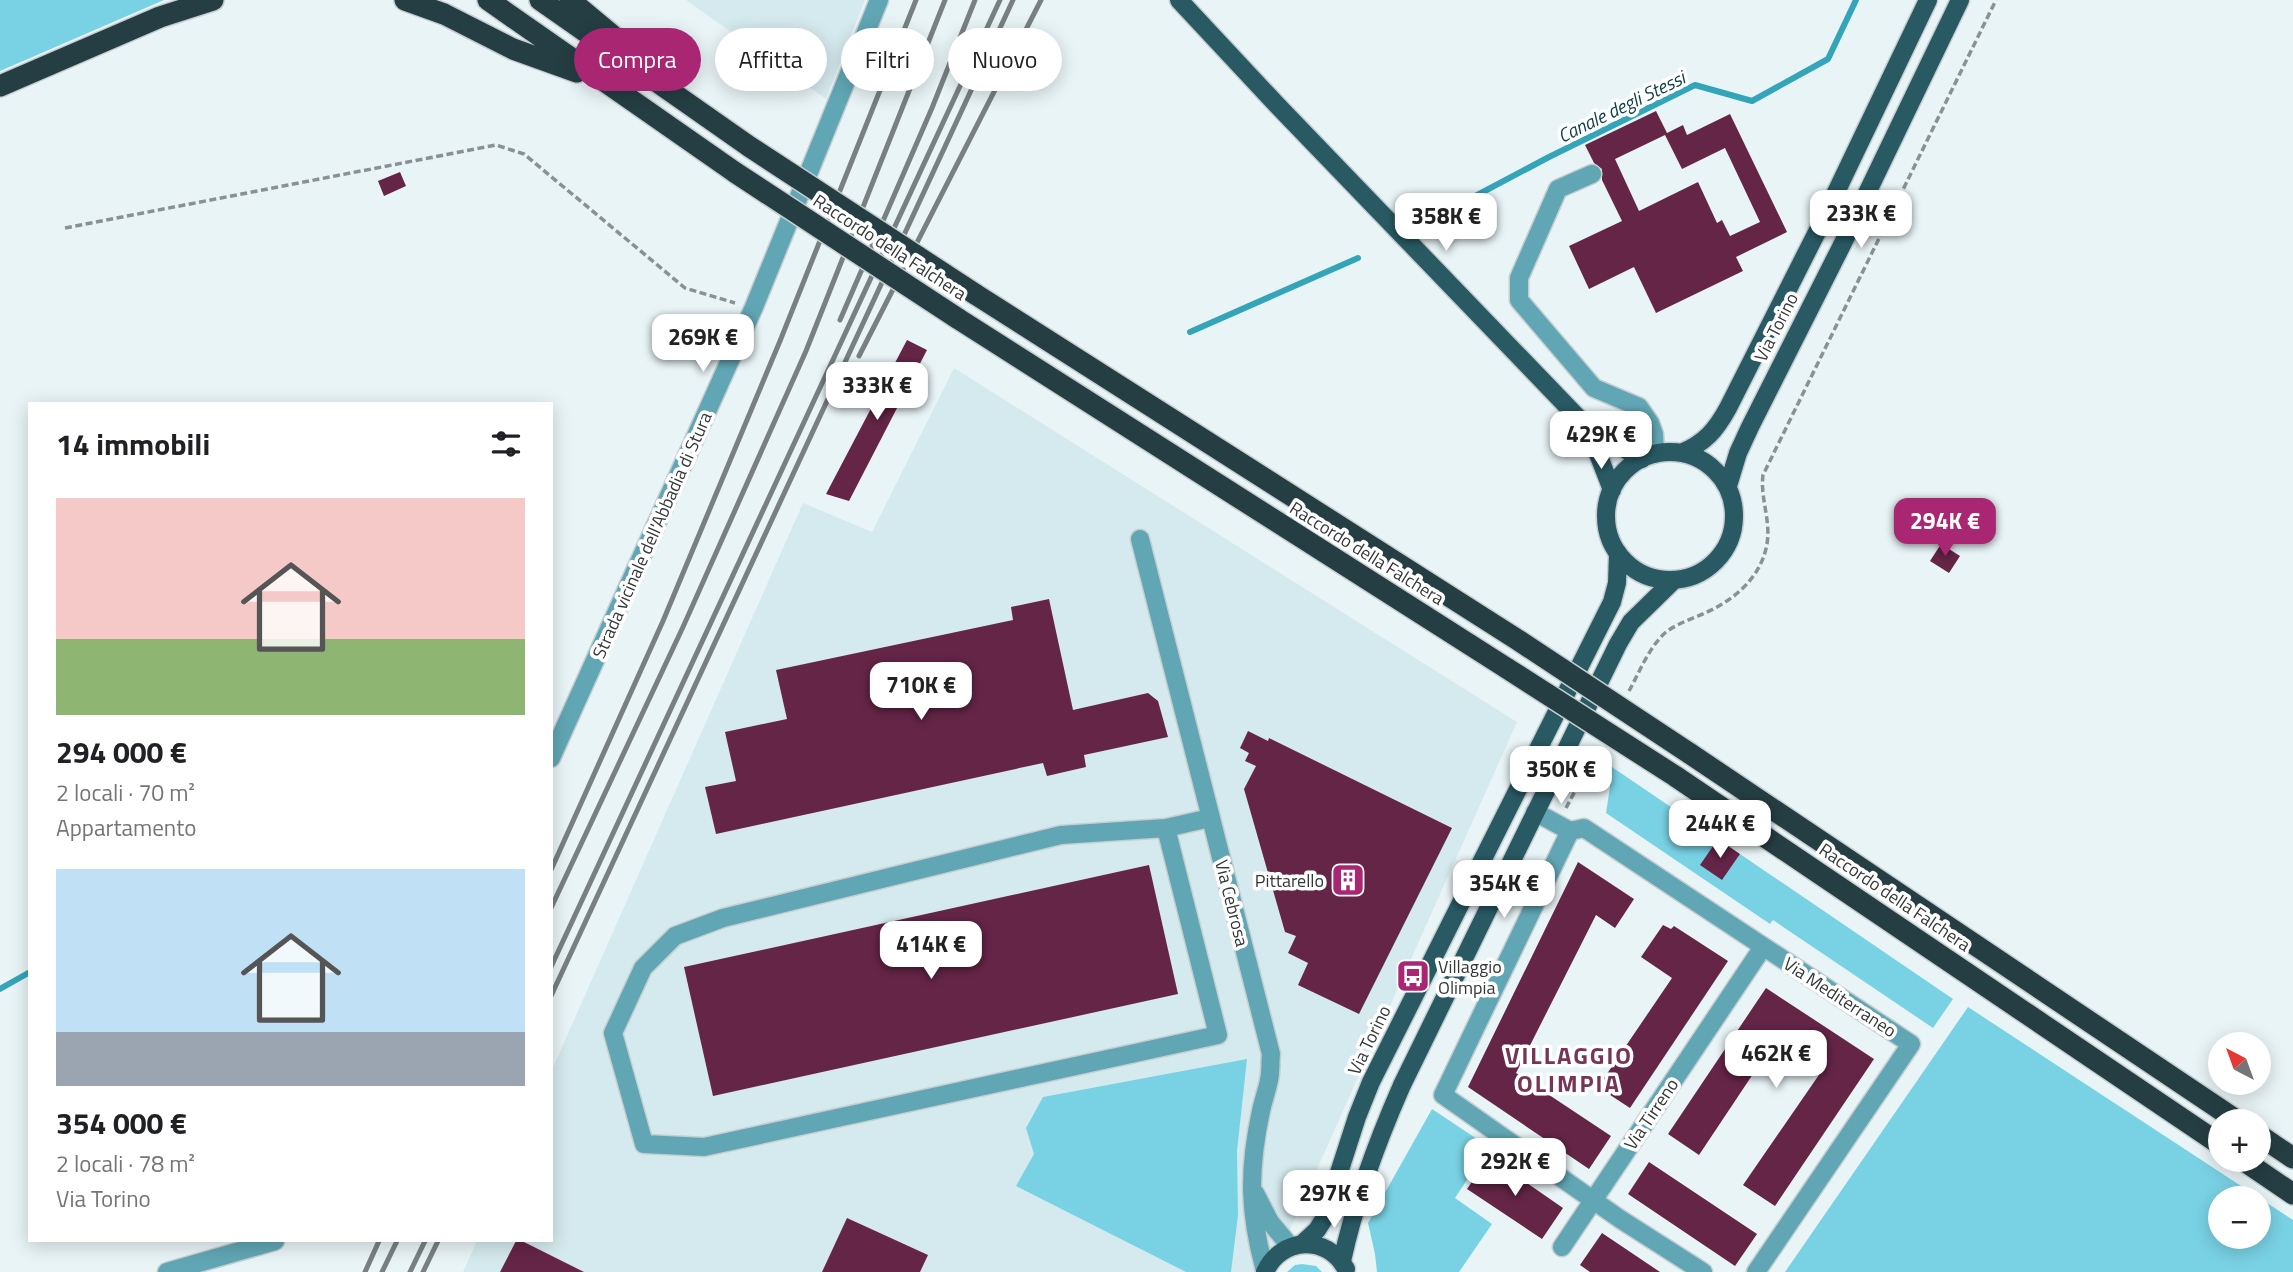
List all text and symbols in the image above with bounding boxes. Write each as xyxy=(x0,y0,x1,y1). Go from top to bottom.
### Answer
chip: Compra xyxy=(574,28,701,91)
chip: Affitta xyxy=(715,28,827,91)
chip: Filtri xyxy=(841,28,934,91)
chip: Nuovo xyxy=(948,28,1062,91)
water label: Canale degli Stessi xyxy=(1552,62,1692,149)
street label: Raccordo della Falchera xyxy=(808,187,972,307)
pin: 233K € xyxy=(1804,190,1918,250)
pin: 358K € xyxy=(1389,194,1503,253)
text: 233K € xyxy=(1826,195,1896,230)
text: 358K € xyxy=(1411,198,1481,233)
street label: Via Torino xyxy=(1747,288,1805,366)
pin: 269K € xyxy=(646,314,760,374)
text: 269K € xyxy=(668,319,738,354)
pin: 333K € xyxy=(820,362,934,422)
text: 333K € xyxy=(842,367,912,402)
street label: Strada vicinale dell'Abbadia di Stura xyxy=(585,408,719,662)
pin: 429K € xyxy=(1544,412,1658,471)
text: 429K € xyxy=(1566,416,1636,451)
text: 14 immobili xyxy=(56,421,210,467)
icon: filters xyxy=(487,425,525,463)
street label: Raccordo della Falchera xyxy=(1284,494,1450,612)
pin: 294K € xyxy=(1888,498,2002,558)
text: 294K € xyxy=(1910,503,1980,538)
icon: home xyxy=(228,544,354,670)
pin: 710K € xyxy=(864,662,978,722)
text: 710K € xyxy=(886,667,956,702)
text: 294 000 € xyxy=(56,729,187,775)
pin: 350K € xyxy=(1504,746,1618,806)
text: 350K € xyxy=(1526,751,1596,786)
text: 2 locali · 70 m² xyxy=(56,775,195,810)
pin: 244K € xyxy=(1663,800,1777,860)
text: 244K € xyxy=(1685,805,1755,840)
text: Appartamento xyxy=(56,810,196,845)
street label: Raccordo della Falchera xyxy=(1814,836,1976,958)
street label: Via Cebrosa xyxy=(1208,857,1256,949)
pin: 354K € xyxy=(1447,860,1561,920)
building icon: Pittarello xyxy=(1329,861,1367,899)
text: 354K € xyxy=(1469,865,1539,900)
place label: Pittarello xyxy=(1255,867,1324,894)
icon: home xyxy=(228,915,354,1041)
pin: 414K € xyxy=(874,922,988,981)
text: 414K € xyxy=(896,926,966,961)
street label: Via Mediterraneo xyxy=(1778,950,1902,1044)
place label: Villaggio Olimpia xyxy=(1438,953,1502,1001)
bus stop icon: Villaggio Olimpia xyxy=(1394,957,1432,995)
street label: Via Torino xyxy=(1341,1001,1397,1079)
pin: 462K € xyxy=(1719,1030,1833,1090)
north arrow xyxy=(2208,1032,2272,1096)
map controls xyxy=(2208,1032,2271,1249)
text: 462K € xyxy=(1741,1035,1811,1070)
district label: VILLAGGIO OLIMPIA xyxy=(1505,1037,1633,1101)
street label: Via Tirreno xyxy=(1617,1073,1685,1155)
text: 354 000 € xyxy=(56,1100,187,1146)
button: + xyxy=(2208,1109,2271,1172)
pin: 292K € xyxy=(1458,1138,1572,1198)
text: 292K € xyxy=(1480,1143,1550,1178)
text: 2 locali · 78 m² xyxy=(56,1146,195,1181)
pin: 297K € xyxy=(1277,1170,1391,1230)
text: 297K € xyxy=(1299,1175,1369,1210)
text: Via Torino xyxy=(56,1181,151,1216)
button: − xyxy=(2208,1186,2271,1249)

